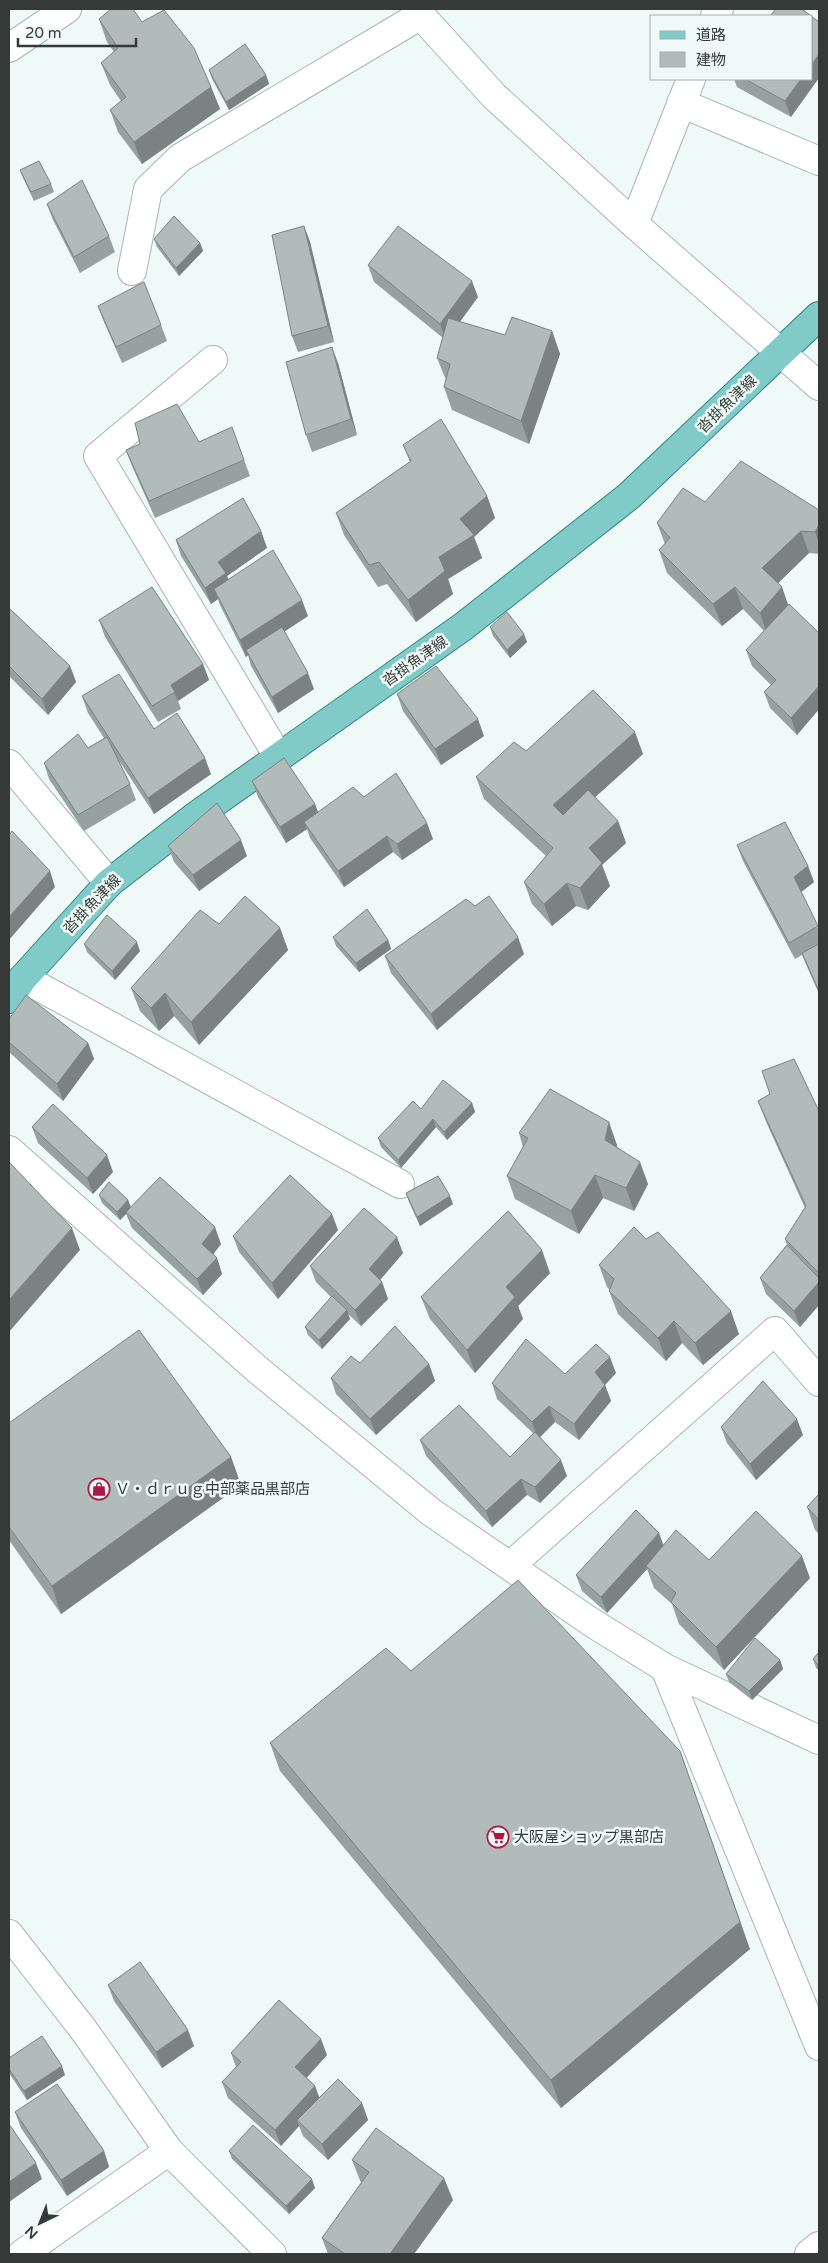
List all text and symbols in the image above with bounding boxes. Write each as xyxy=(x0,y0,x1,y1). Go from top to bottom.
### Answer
scale bar xyxy=(18,15,135,47)
legend xyxy=(650,15,813,80)
text: 20 m xyxy=(25,24,62,42)
text: 道路 xyxy=(696,26,726,44)
text: 建物 xyxy=(696,51,726,69)
street label: 沓掛魚津線 xyxy=(694,371,760,437)
street label: 沓掛魚津線 xyxy=(379,632,451,690)
street label: 沓掛魚津線 xyxy=(59,871,125,937)
shop icon: Ｖ・ｄｒｕｇ中部薬品黒部店 xyxy=(87,1477,111,1501)
place label: Ｖ・ｄｒｕｇ中部薬品黒部店 xyxy=(115,1480,310,1498)
supermarket icon: 大阪屋ショップ黒部店 xyxy=(486,1825,510,1849)
place label: 大阪屋ショップ黒部店 xyxy=(514,1828,664,1846)
north arrow xyxy=(15,2198,65,2248)
text: N xyxy=(22,2222,41,2242)

